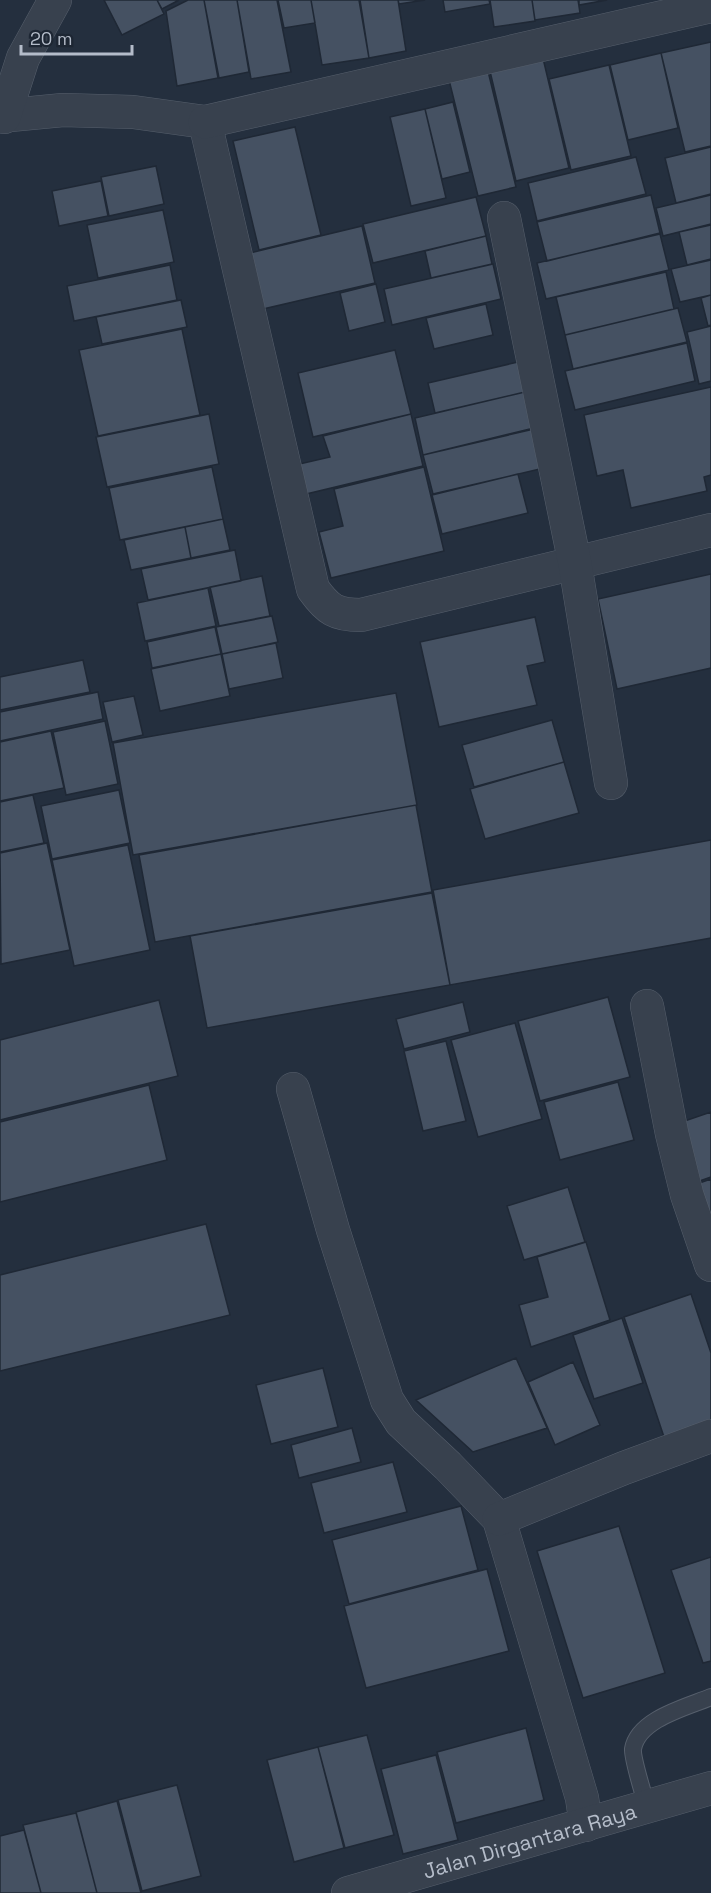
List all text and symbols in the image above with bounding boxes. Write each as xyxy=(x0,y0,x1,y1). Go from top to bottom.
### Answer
scale bar xyxy=(21,18,132,56)
text: 20 m xyxy=(30,27,73,50)
street label: Jalan Dirgantara Raya xyxy=(420,1797,640,1884)

